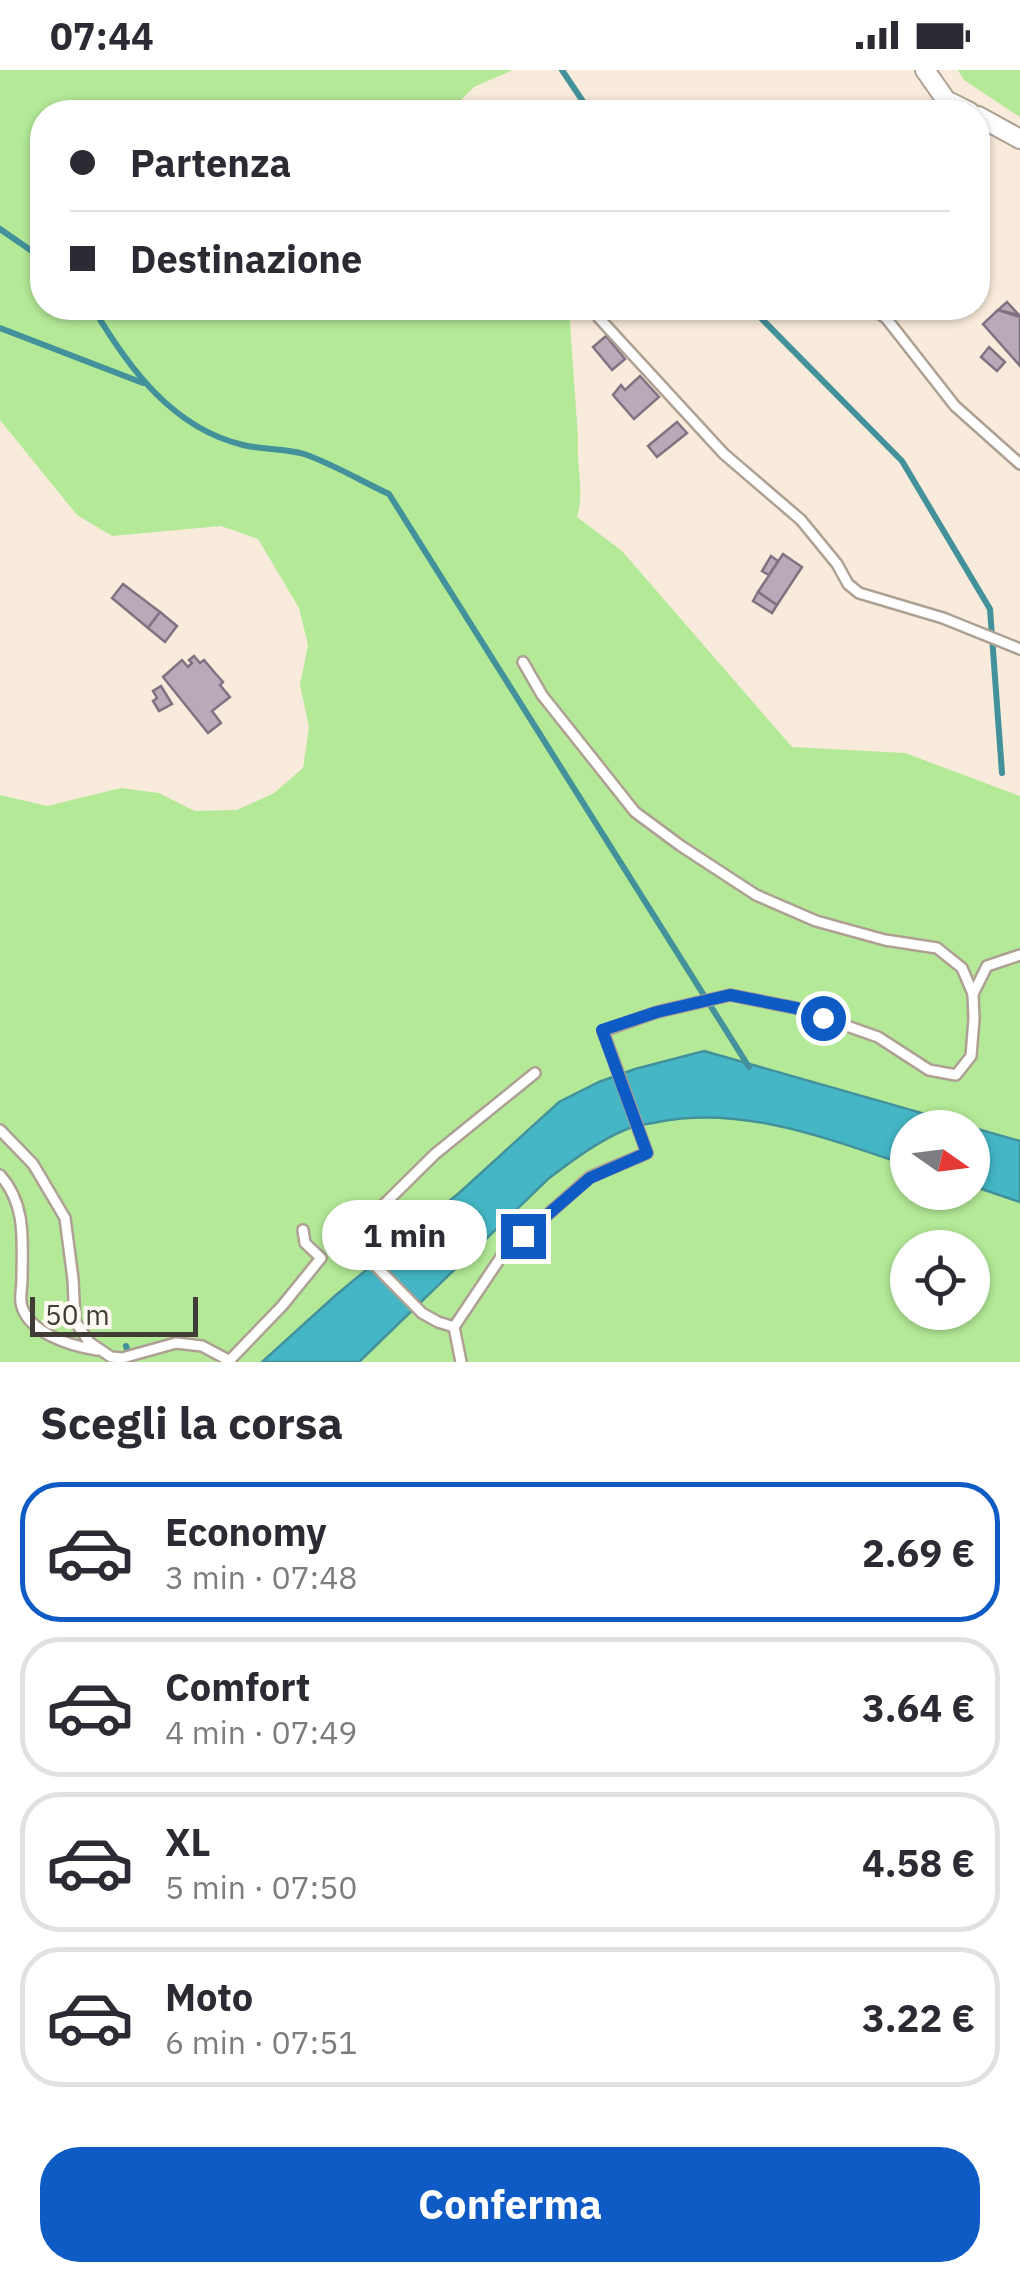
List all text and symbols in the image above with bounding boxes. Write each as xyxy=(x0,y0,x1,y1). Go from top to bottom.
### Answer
text: 07:44 xyxy=(50,11,154,60)
text: Partenza xyxy=(130,138,291,187)
text: Destinazione xyxy=(130,234,362,283)
route start xyxy=(801,996,846,1041)
north arrow xyxy=(890,1110,990,1210)
map controls xyxy=(890,1110,990,1330)
callout: 1 min xyxy=(323,1201,488,1271)
text: 1 min xyxy=(363,1214,446,1256)
route end xyxy=(501,1214,546,1259)
button: locate xyxy=(890,1230,990,1330)
scale bar xyxy=(30,1292,198,1336)
text: 50 m xyxy=(45,1296,110,1333)
text: Scegli la corsa xyxy=(40,1393,343,1451)
icon: car xyxy=(45,1507,135,1597)
text: Economy xyxy=(165,1507,327,1556)
text: 2.69 € xyxy=(862,1528,975,1577)
text: 3 min · 07:48 xyxy=(165,1556,358,1598)
icon: car xyxy=(45,1662,135,1752)
text: Comfort xyxy=(165,1662,310,1711)
text: 3.64 € xyxy=(862,1683,975,1732)
text: 4 min · 07:49 xyxy=(165,1711,358,1753)
icon: car xyxy=(45,1817,135,1907)
text: XL xyxy=(165,1817,211,1866)
text: 4.58 € xyxy=(862,1838,975,1887)
text: 5 min · 07:50 xyxy=(165,1866,358,1908)
icon: car xyxy=(45,1972,135,2062)
text: Moto xyxy=(165,1972,253,2021)
text: 3.22 € xyxy=(862,1993,975,2042)
text: 6 min · 07:51 xyxy=(165,2021,358,2063)
button: Conferma xyxy=(40,2147,980,2262)

